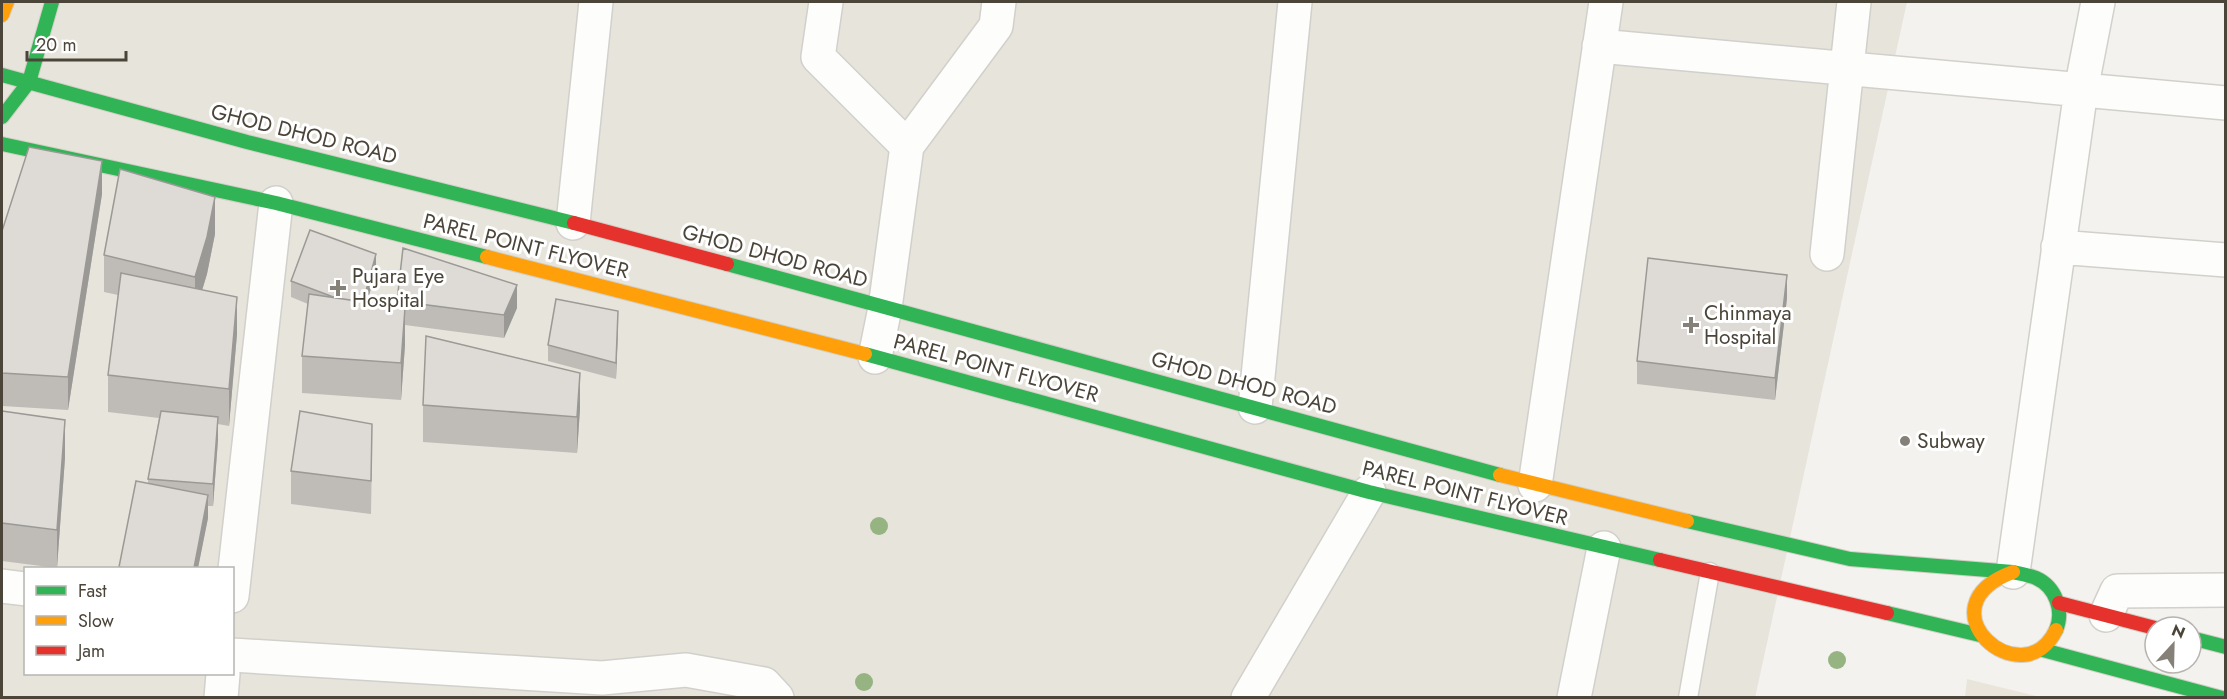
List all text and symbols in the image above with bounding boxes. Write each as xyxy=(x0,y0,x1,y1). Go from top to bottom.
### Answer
scale bar xyxy=(27,24,126,62)
text: 20 m xyxy=(36,32,76,58)
street label: GHOD DHOD ROAD xyxy=(208,96,400,172)
street label: PAREL POINT FLYOVER xyxy=(420,206,632,286)
street label: GHOD DHOD ROAD xyxy=(679,217,871,295)
place label: Pujara Eye Hospital xyxy=(352,261,445,315)
marker: Pujara Eye Hospital xyxy=(329,279,347,297)
place label: Chinmaya Hospital xyxy=(1704,298,1792,352)
marker: Chinmaya Hospital xyxy=(1682,316,1700,334)
street label: PAREL POINT FLYOVER xyxy=(890,326,1102,410)
street label: GHOD DHOD ROAD xyxy=(1148,344,1340,422)
place label: Subway xyxy=(1917,426,1985,456)
marker: Subway xyxy=(1898,434,1912,448)
street label: PAREL POINT FLYOVER xyxy=(1359,453,1571,533)
legend xyxy=(24,567,234,675)
text: Fast xyxy=(78,578,107,604)
text: Slow xyxy=(78,608,115,634)
north arrow xyxy=(2143,615,2203,675)
text: N xyxy=(2168,619,2189,645)
text: Jam xyxy=(76,638,105,664)

